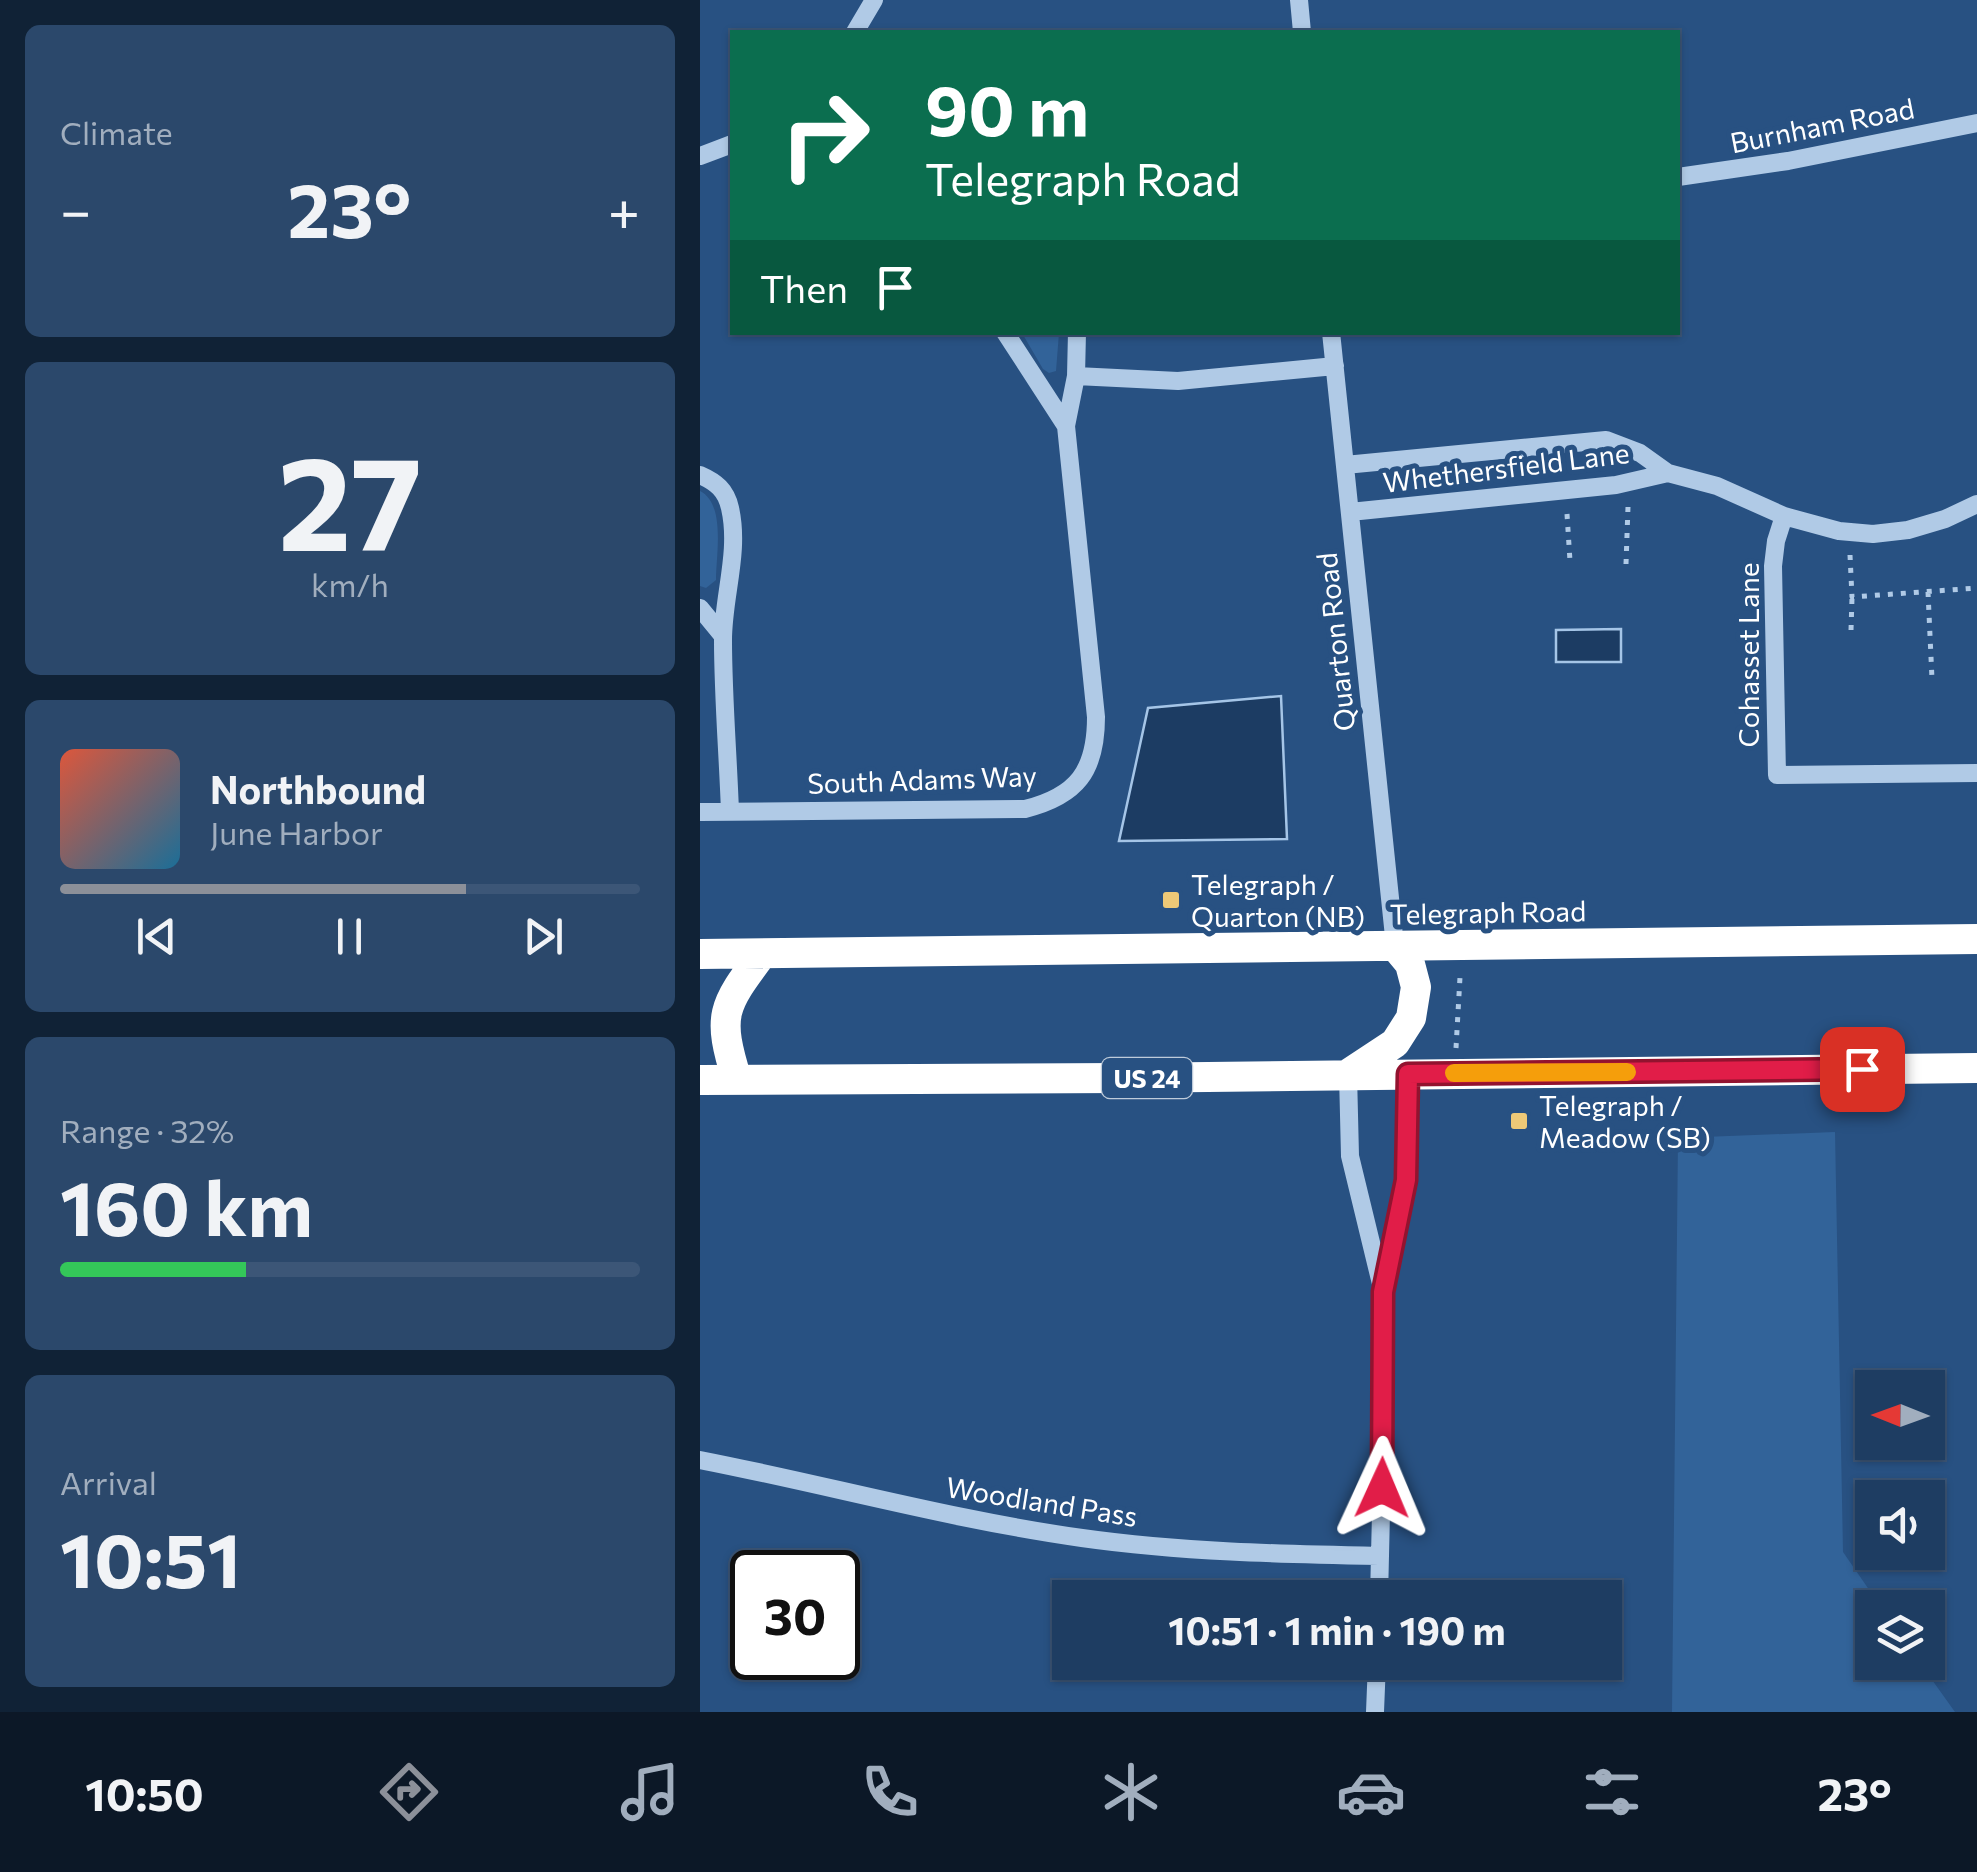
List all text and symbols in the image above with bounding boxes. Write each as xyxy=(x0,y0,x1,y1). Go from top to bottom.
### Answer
text: 90 m xyxy=(925,65,1089,150)
icon: right xyxy=(760,70,890,200)
street label: Burnham Road xyxy=(1727,90,1917,160)
text: Climate xyxy=(60,112,173,152)
text: Telegraph Road xyxy=(925,150,1241,205)
text: 23° xyxy=(288,162,411,253)
text: − xyxy=(60,175,91,242)
text: + xyxy=(608,175,640,242)
icon: arrive xyxy=(868,260,923,315)
text: Then xyxy=(760,264,848,311)
text: 27 xyxy=(278,419,422,578)
street label: Whethersfield Lane xyxy=(1381,435,1631,499)
street label: Quarton Road xyxy=(1309,551,1361,733)
street label: Cohasset Lane xyxy=(1731,563,1765,747)
text: km/h xyxy=(311,564,389,604)
street label: South Adams Way xyxy=(807,758,1037,800)
text: Northbound xyxy=(210,765,426,812)
text: June Harbor xyxy=(210,812,383,852)
place label: Telegraph / Quarton (NB) xyxy=(1191,867,1365,933)
marker: Telegraph / Quarton (NB) xyxy=(1160,889,1182,911)
street label: Telegraph Road xyxy=(1389,893,1587,931)
icon: previous xyxy=(129,909,184,964)
icon: pause xyxy=(322,909,377,964)
icon: next xyxy=(516,909,571,964)
pin xyxy=(1820,1027,1905,1112)
icon: arrive xyxy=(1835,1042,1890,1097)
road number: US 24 xyxy=(1102,1058,1192,1098)
place label: Telegraph / Meadow (SB) xyxy=(1539,1088,1711,1154)
text: Range · 32% xyxy=(60,1110,234,1150)
marker: Telegraph / Meadow (SB) xyxy=(1508,1110,1530,1132)
text: 160 km xyxy=(60,1160,313,1251)
north arrow xyxy=(1855,1370,1945,1460)
map controls xyxy=(1855,1370,1945,1680)
position arrow xyxy=(1330,1436,1434,1540)
text: Arrival xyxy=(60,1462,157,1502)
street label: Woodland Pass xyxy=(944,1469,1140,1533)
button: sound xyxy=(1855,1480,1945,1570)
text: 10:51 xyxy=(60,1512,241,1603)
speed limit sign: 30 xyxy=(730,1550,860,1680)
button: layers xyxy=(1855,1590,1945,1680)
text: 10:51 · 1 min · 190 m xyxy=(1168,1606,1506,1653)
icon: directions xyxy=(374,1757,444,1827)
icon: music xyxy=(615,1757,685,1827)
icon: phone xyxy=(855,1757,925,1827)
icon: climate xyxy=(1096,1757,1166,1827)
icon: car xyxy=(1336,1757,1406,1827)
icon: filters xyxy=(1577,1757,1647,1827)
text: 10:50 xyxy=(85,1765,204,1820)
text: 23° xyxy=(1817,1765,1892,1820)

